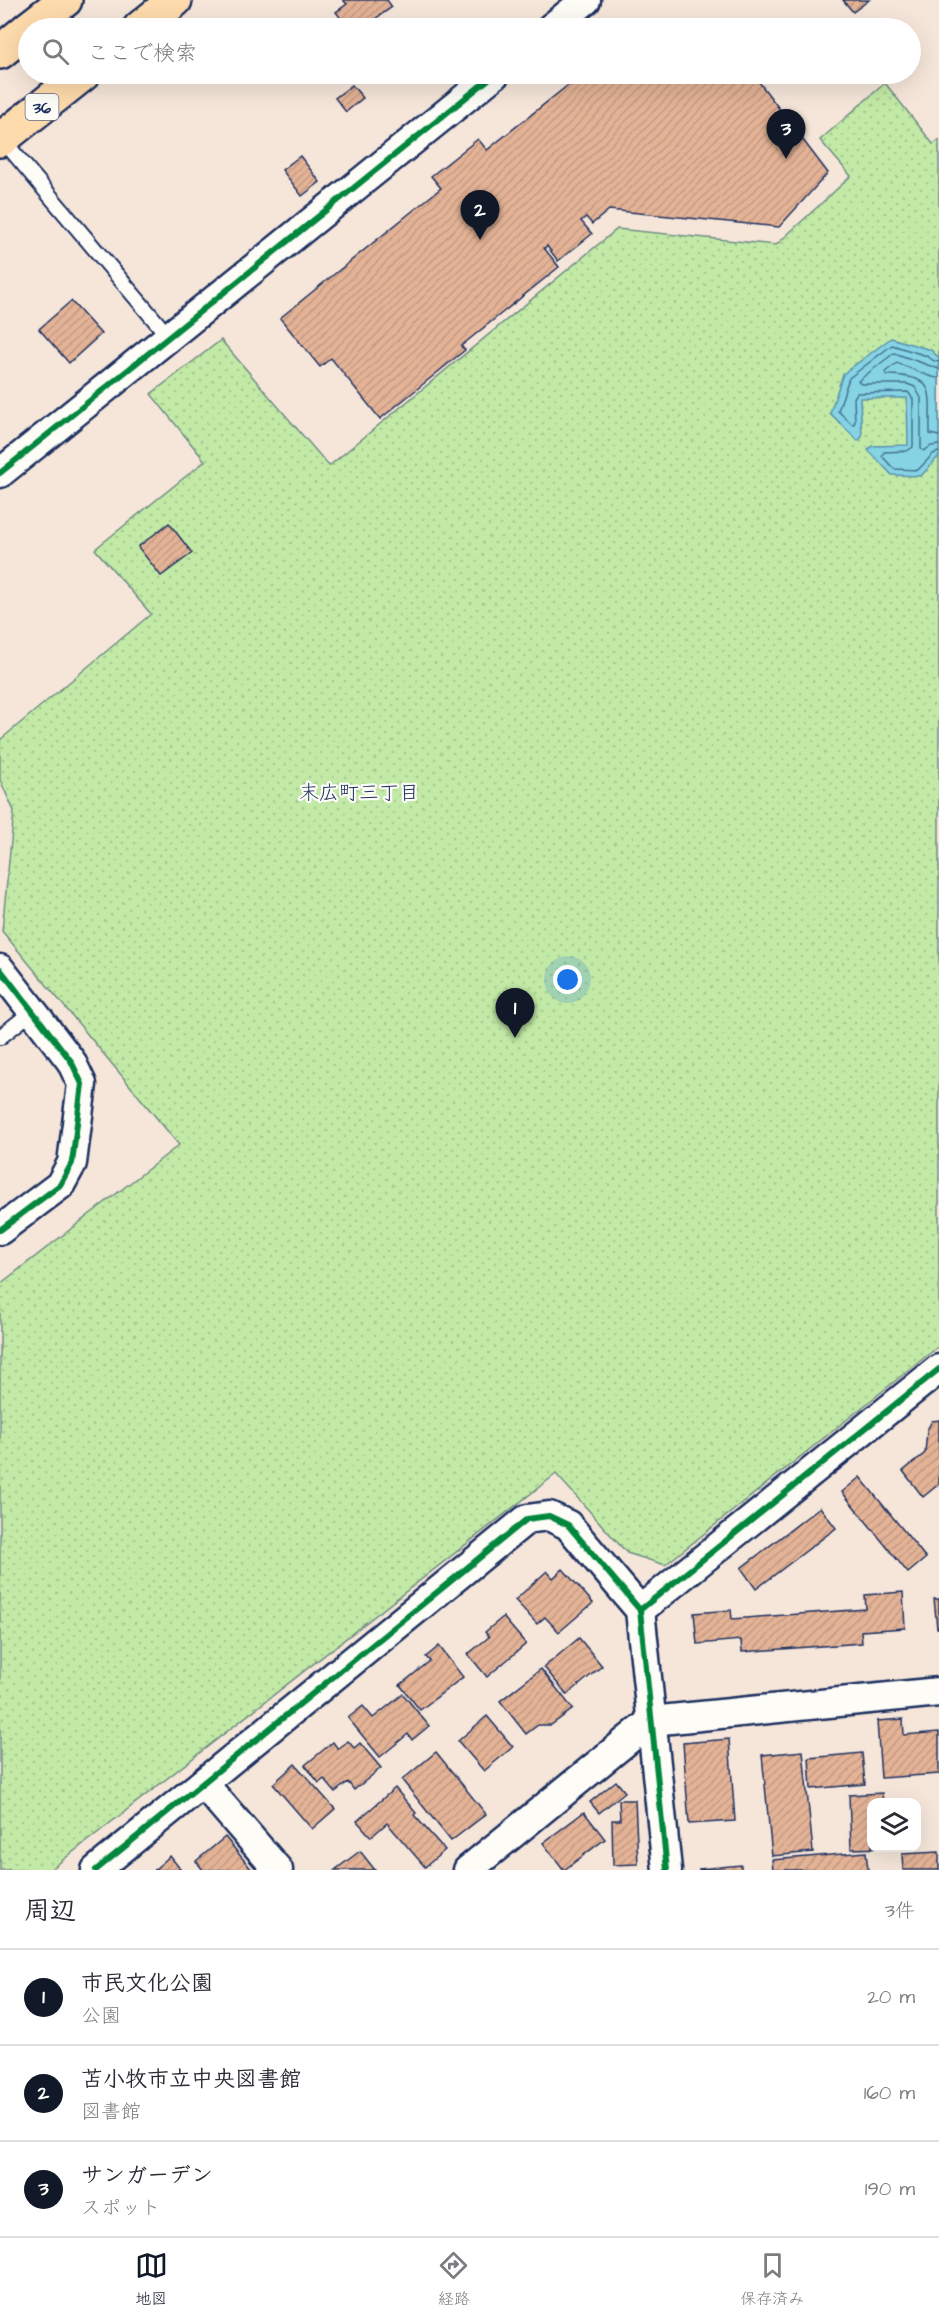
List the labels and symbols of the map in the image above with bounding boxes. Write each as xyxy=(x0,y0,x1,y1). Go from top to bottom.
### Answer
road number: 36 xyxy=(26,94,58,120)
pin: 3 xyxy=(766,110,806,159)
pin: 2 xyxy=(460,190,500,240)
district label: 末広町三丁目 xyxy=(299,779,419,807)
your location xyxy=(553,965,582,994)
pin: 1 xyxy=(496,988,534,1038)

